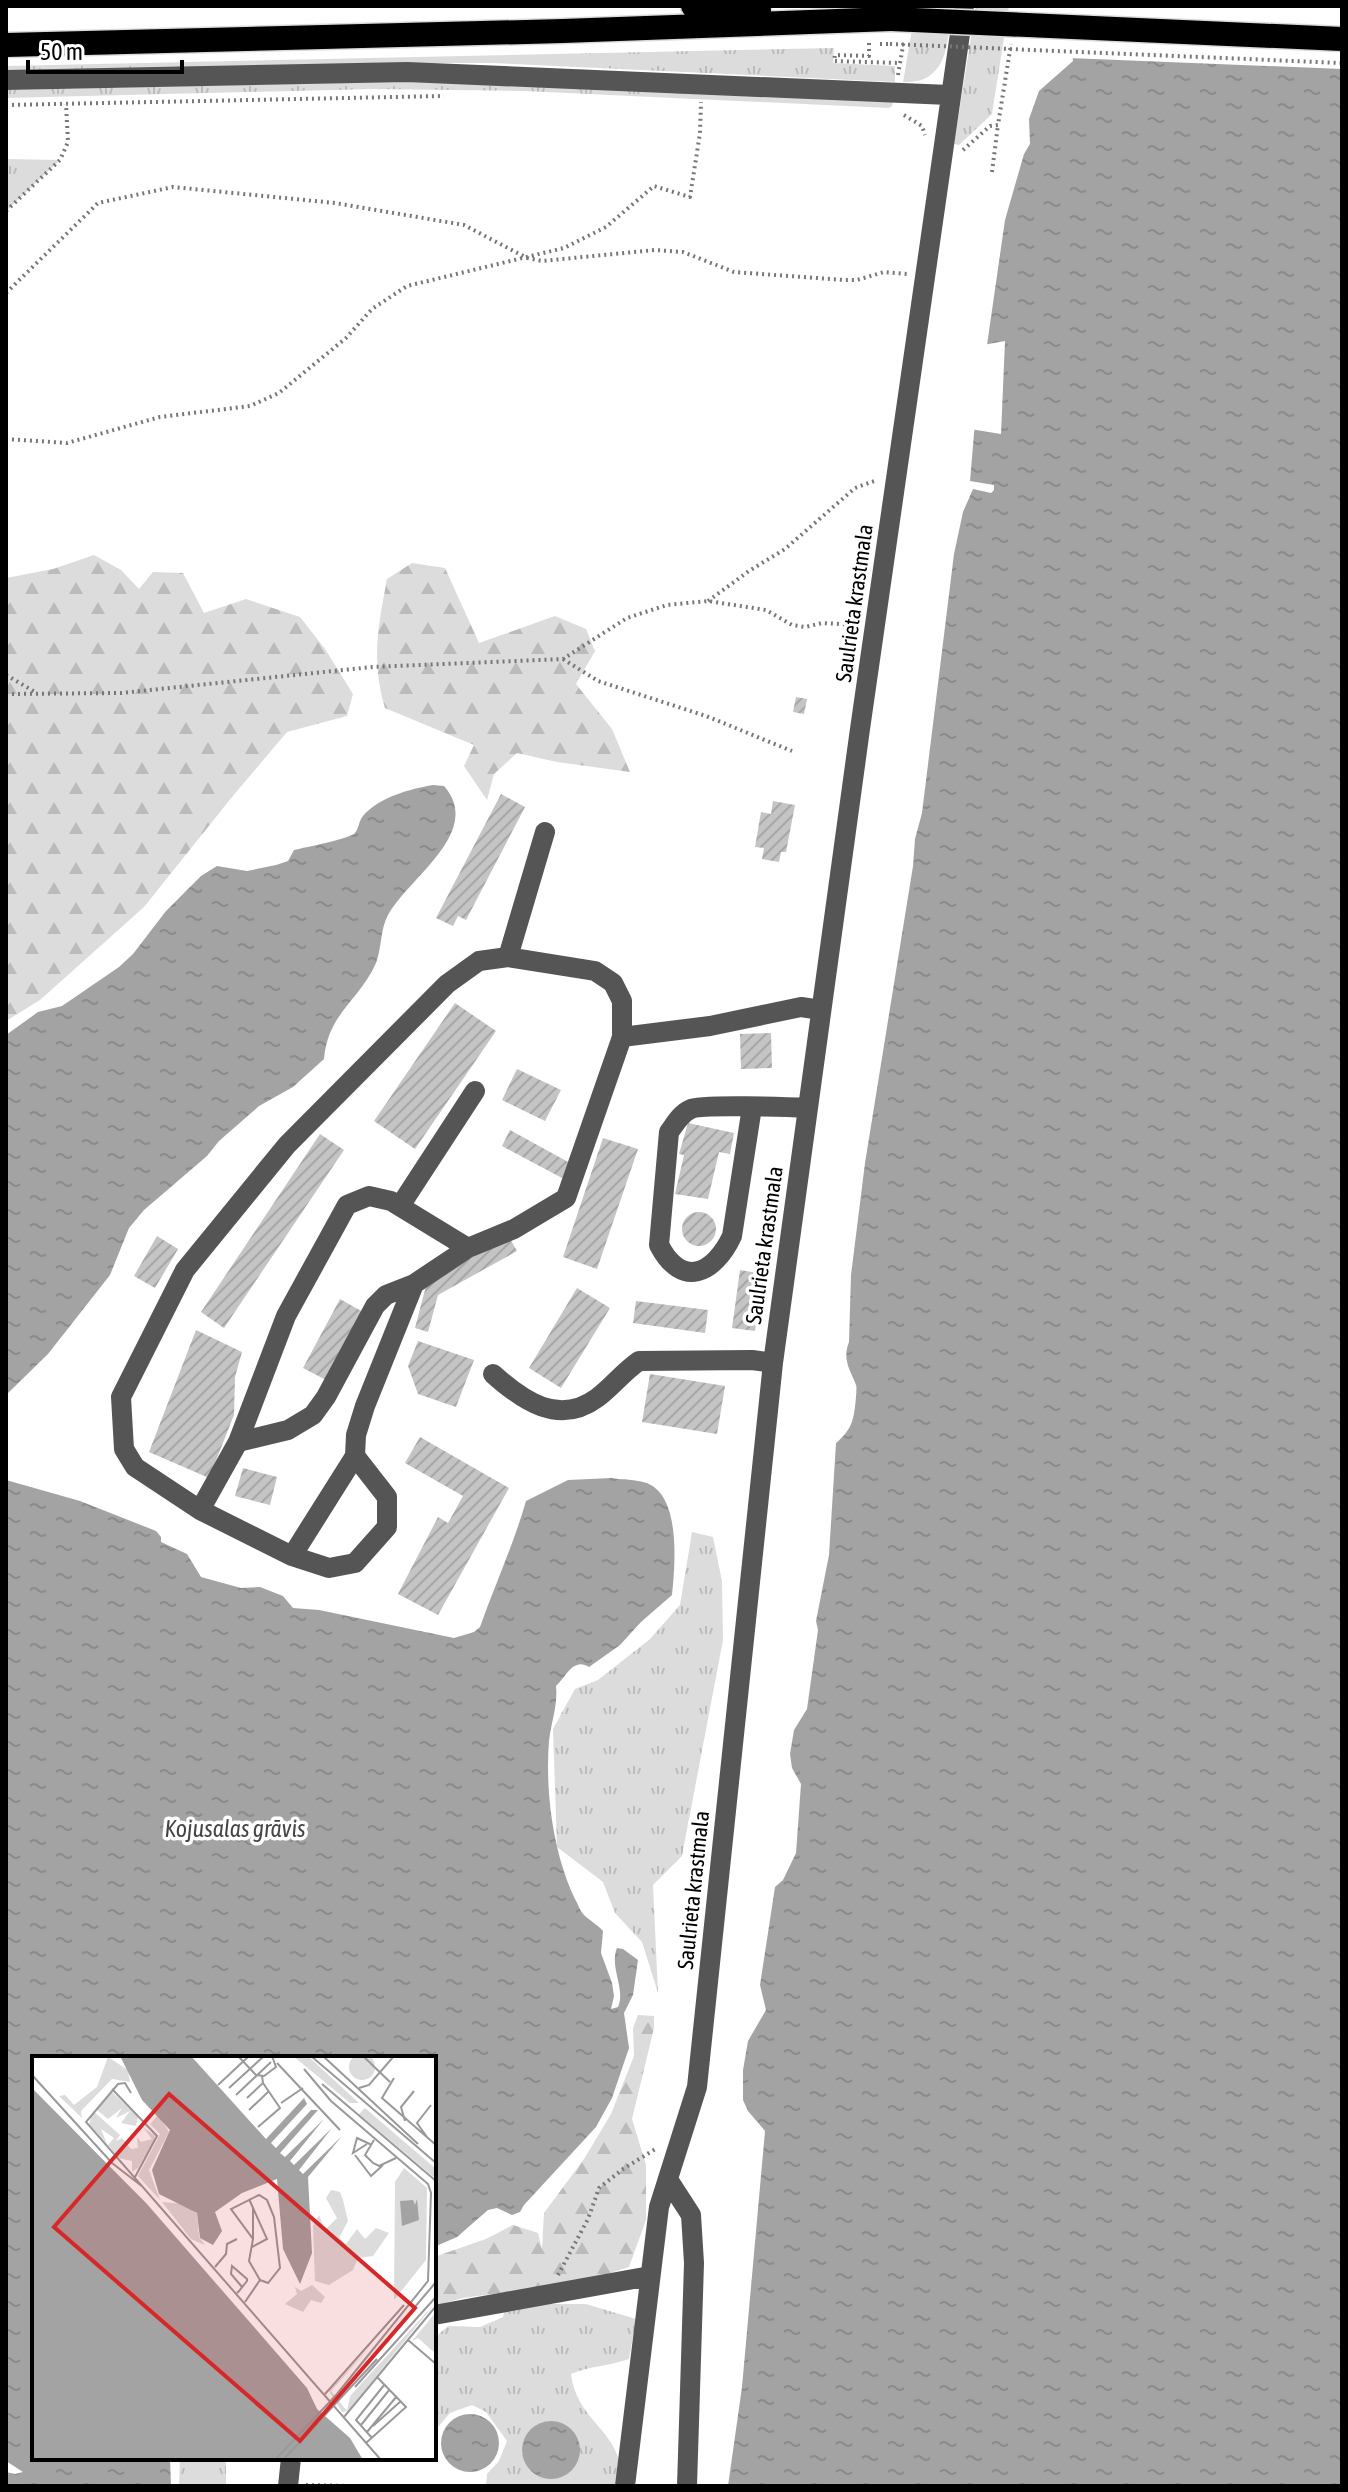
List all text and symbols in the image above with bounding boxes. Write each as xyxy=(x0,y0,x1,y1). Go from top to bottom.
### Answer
scale bar xyxy=(28,24,182,74)
text: 50 m xyxy=(40,38,83,65)
street label: Saulrieta krastmala xyxy=(830,522,878,684)
street label: Saulrieta krastmala xyxy=(740,1164,788,1326)
street label: Saulrieta krastmala xyxy=(672,1809,714,1971)
water label: Kojusalas grāvis xyxy=(165,1815,305,1842)
inset map xyxy=(32,2056,436,2460)

